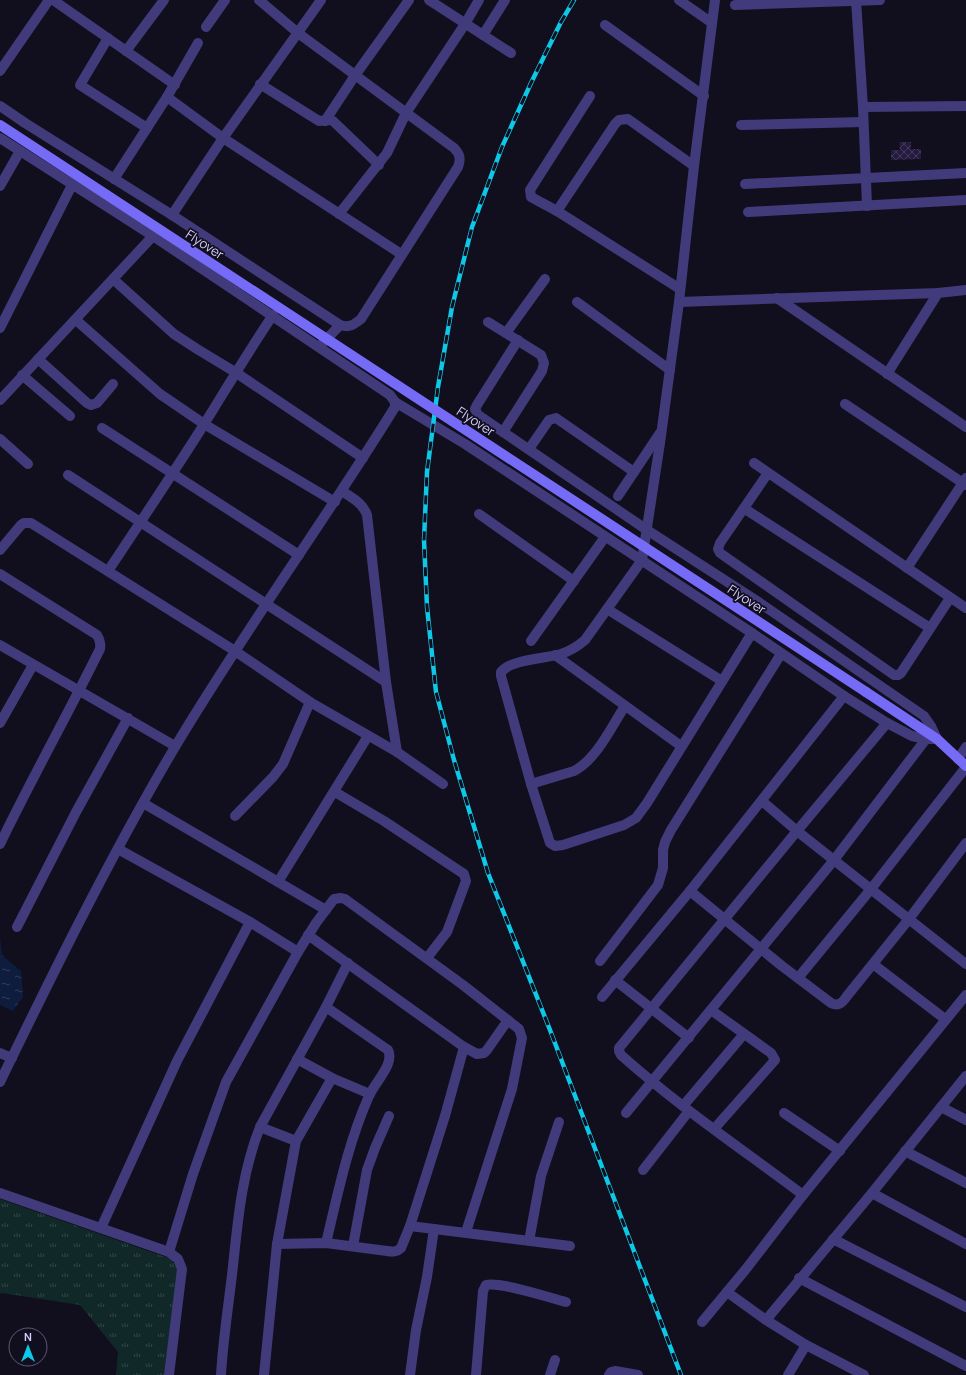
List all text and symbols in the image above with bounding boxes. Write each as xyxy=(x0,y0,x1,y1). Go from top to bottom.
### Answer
street label: Flyover xyxy=(182,225,228,263)
street label: Flyover xyxy=(453,402,499,440)
street label: Flyover xyxy=(724,580,770,618)
north arrow xyxy=(8,1327,48,1367)
text: N xyxy=(24,1329,32,1344)

